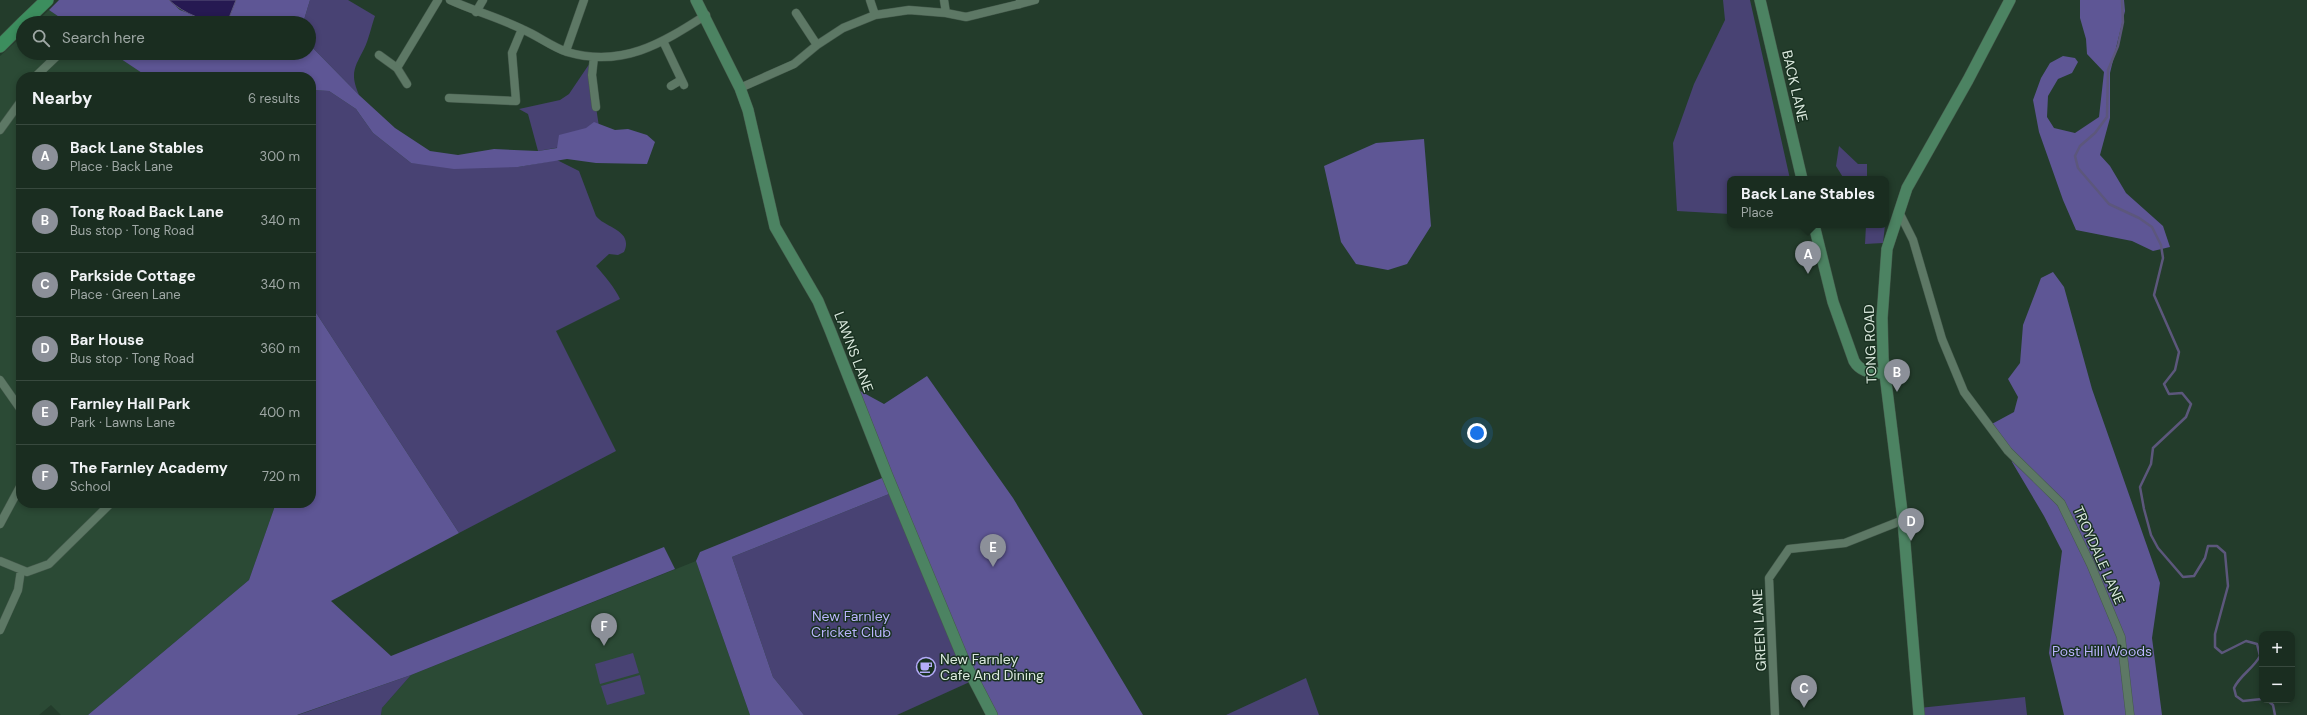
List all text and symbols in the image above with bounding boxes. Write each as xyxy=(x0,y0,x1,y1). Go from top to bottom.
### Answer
search box xyxy=(16,16,316,60)
icon: search xyxy=(30,27,52,49)
text: Search here xyxy=(62,28,145,48)
street label: BACK LANE xyxy=(1778,48,1812,124)
text: Nearby xyxy=(32,87,92,109)
text: 6 results xyxy=(248,90,300,107)
text: Back Lane Stables xyxy=(70,138,204,158)
text: A xyxy=(40,148,50,165)
text: 300 m xyxy=(259,148,300,165)
text: Place · Back Lane xyxy=(70,158,173,175)
popup xyxy=(1727,176,1889,228)
text: Back Lane Stables xyxy=(1741,184,1875,204)
text: Tong Road Back Lane xyxy=(70,202,224,222)
text: Place xyxy=(1741,204,1773,221)
text: B xyxy=(41,212,49,229)
text: 340 m xyxy=(260,212,300,229)
text: Bus stop · Tong Road xyxy=(70,222,194,239)
pin: A xyxy=(1795,241,1821,274)
text: Parkside Cottage xyxy=(70,266,196,286)
text: C xyxy=(40,276,50,293)
text: 340 m xyxy=(260,276,300,293)
text: Place · Green Lane xyxy=(70,286,181,303)
street label: TONG ROAD xyxy=(1860,304,1880,384)
street label: LAWNS LANE xyxy=(830,309,878,395)
text: Bar House xyxy=(70,330,144,350)
text: D xyxy=(40,340,50,357)
text: 360 m xyxy=(260,340,300,357)
text: Bus stop · Tong Road xyxy=(70,350,194,367)
pin: B xyxy=(1884,359,1910,392)
text: Farnley Hall Park xyxy=(70,394,190,414)
text: E xyxy=(41,404,49,421)
text: 400 m xyxy=(259,404,300,421)
text: Park · Lawns Lane xyxy=(70,414,175,431)
your location xyxy=(1467,423,1487,443)
text: The Farnley Academy xyxy=(70,458,228,478)
text: F xyxy=(41,468,49,485)
text: 720 m xyxy=(262,468,300,485)
text: School xyxy=(70,478,111,495)
street label: TROYDALE LANE xyxy=(2069,503,2129,607)
pin: D xyxy=(1898,508,1924,541)
pin: E xyxy=(980,534,1006,567)
street label: GREEN LANE xyxy=(1748,588,1770,672)
park label: New Farnley Cricket Club xyxy=(811,607,891,641)
pin: F xyxy=(591,613,617,646)
map controls xyxy=(2259,631,2295,703)
button: + xyxy=(2259,631,2295,667)
park label: Post Hill Woods xyxy=(2052,642,2152,660)
place label: New Farnley Cafe And Dining xyxy=(940,650,1044,684)
cafe icon: New Farnley Cafe And Dining xyxy=(915,656,937,678)
button: − xyxy=(2259,667,2295,703)
pin: C xyxy=(1791,675,1817,708)

